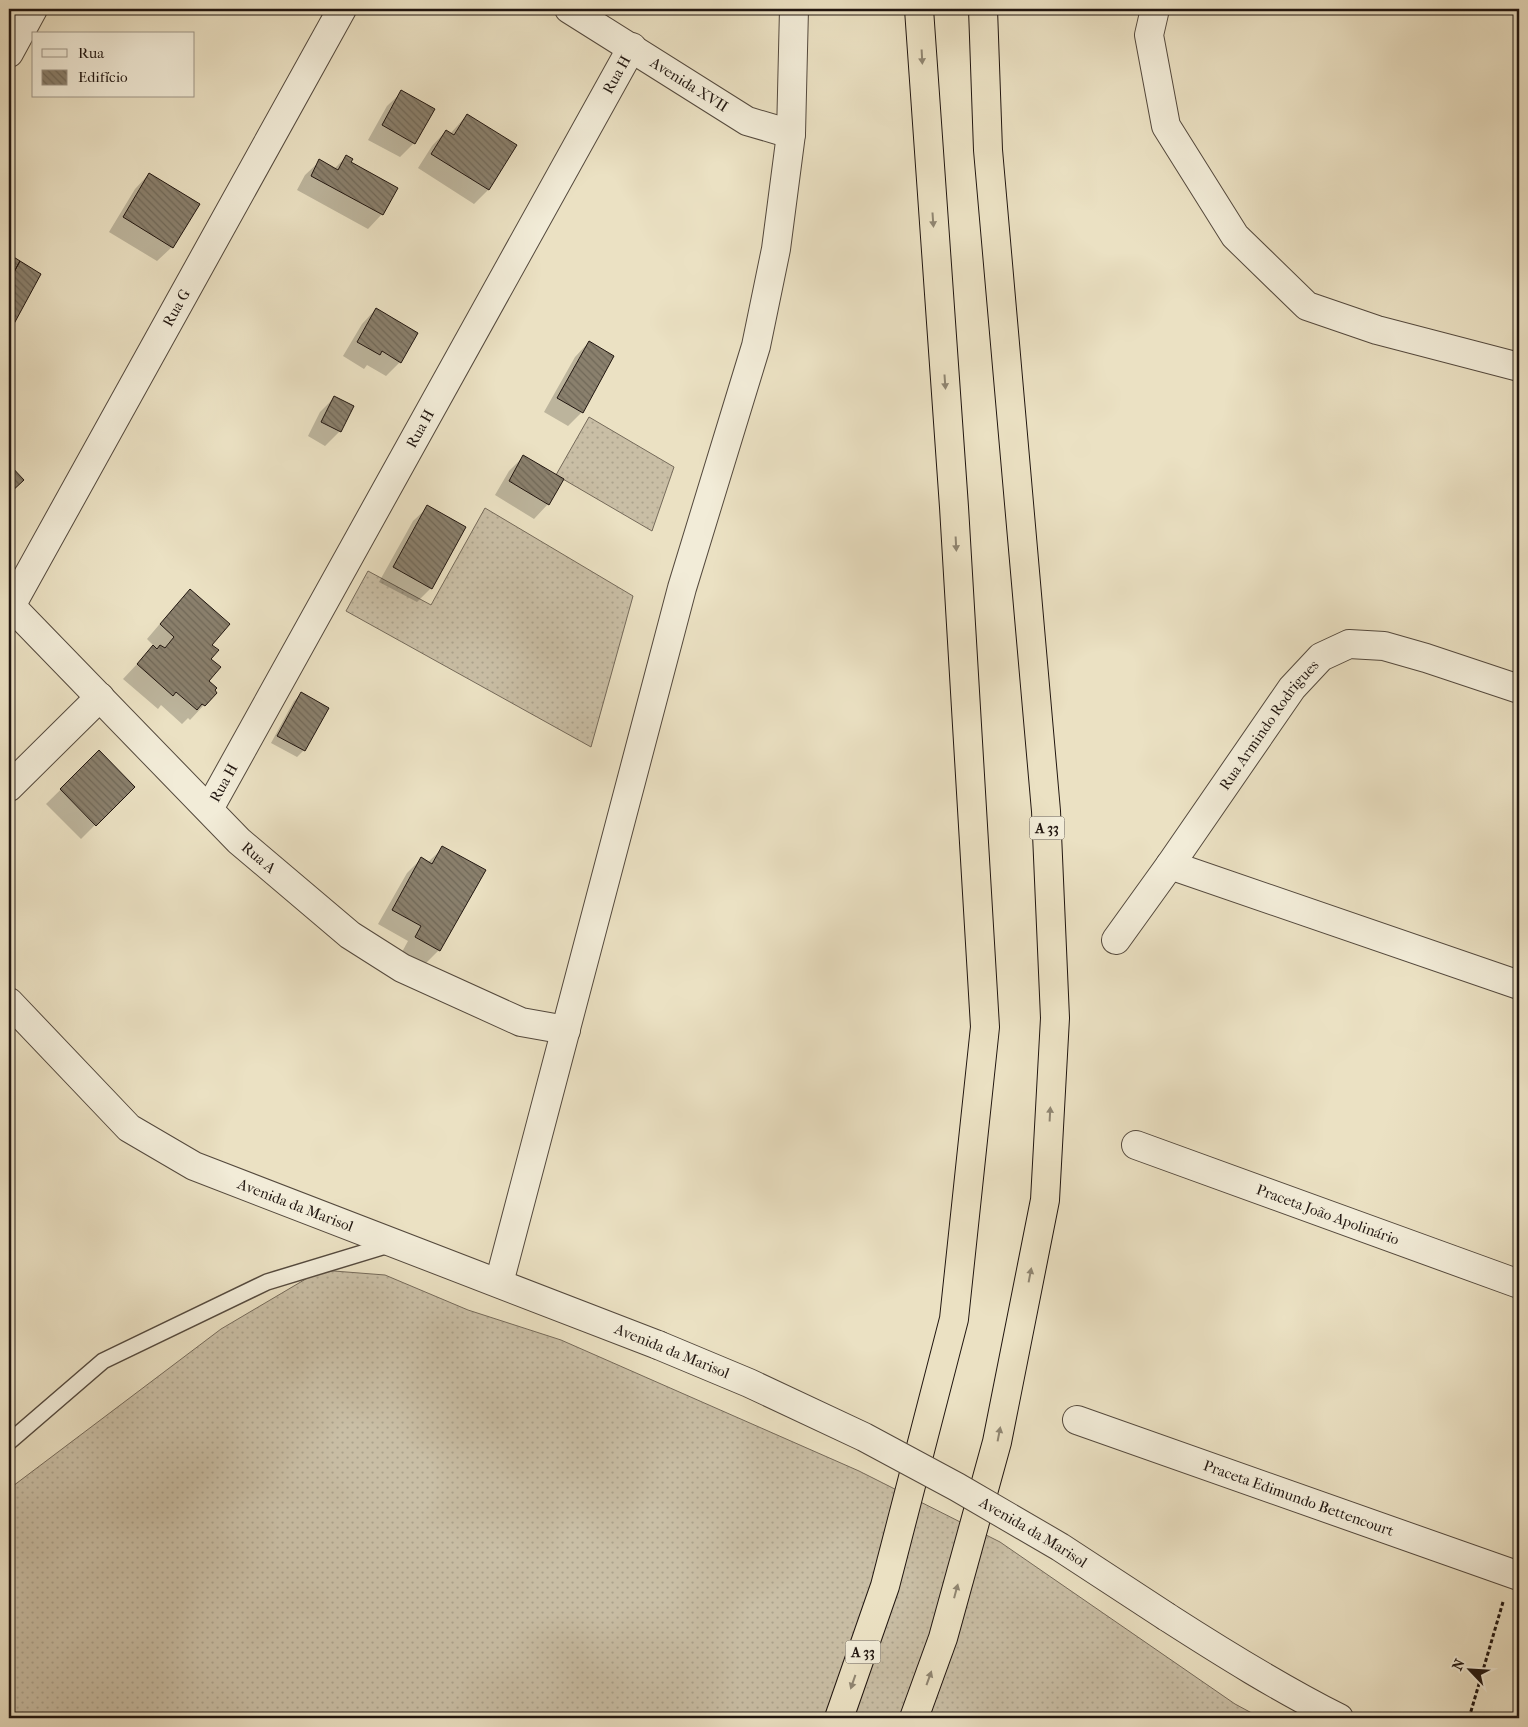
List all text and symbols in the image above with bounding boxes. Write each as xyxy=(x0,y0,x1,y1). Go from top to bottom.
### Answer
legend xyxy=(32,32,195,98)
text: Rua xyxy=(78,44,105,62)
one-way arrow xyxy=(918,50,926,66)
street label: Rua H xyxy=(599,52,635,97)
street label: Avenida XVII xyxy=(646,53,732,116)
text: Edifício xyxy=(78,68,128,86)
one-way arrow xyxy=(929,212,937,228)
street label: Rua G xyxy=(159,286,194,330)
one-way arrow xyxy=(941,374,949,390)
street label: Rua H xyxy=(402,406,438,451)
one-way arrow xyxy=(953,536,961,552)
street label: Rua Armindo Rodrigues xyxy=(1215,656,1323,793)
street label: Rua H xyxy=(206,760,241,805)
road number: A 33 xyxy=(1030,816,1064,840)
street label: Rua A xyxy=(238,838,280,877)
one-way arrow xyxy=(1046,1106,1054,1122)
street label: Avenida da Marisol xyxy=(234,1174,356,1236)
street label: Praceta João Apolinário xyxy=(1254,1180,1402,1249)
one-way arrow xyxy=(1027,1266,1035,1282)
street label: Avenida da Marisol xyxy=(611,1319,732,1382)
one-way arrow xyxy=(995,1426,1003,1442)
street label: Praceta Edimundo Bettencourt xyxy=(1201,1456,1397,1540)
street label: Avenida da Marisol xyxy=(975,1493,1091,1571)
one-way arrow xyxy=(953,1584,961,1599)
road number: A 33 xyxy=(846,1640,880,1664)
north arrow xyxy=(1446,1644,1496,1694)
text: N xyxy=(1449,1656,1469,1673)
one-way arrow xyxy=(925,1670,933,1685)
one-way arrow xyxy=(848,1675,856,1690)

